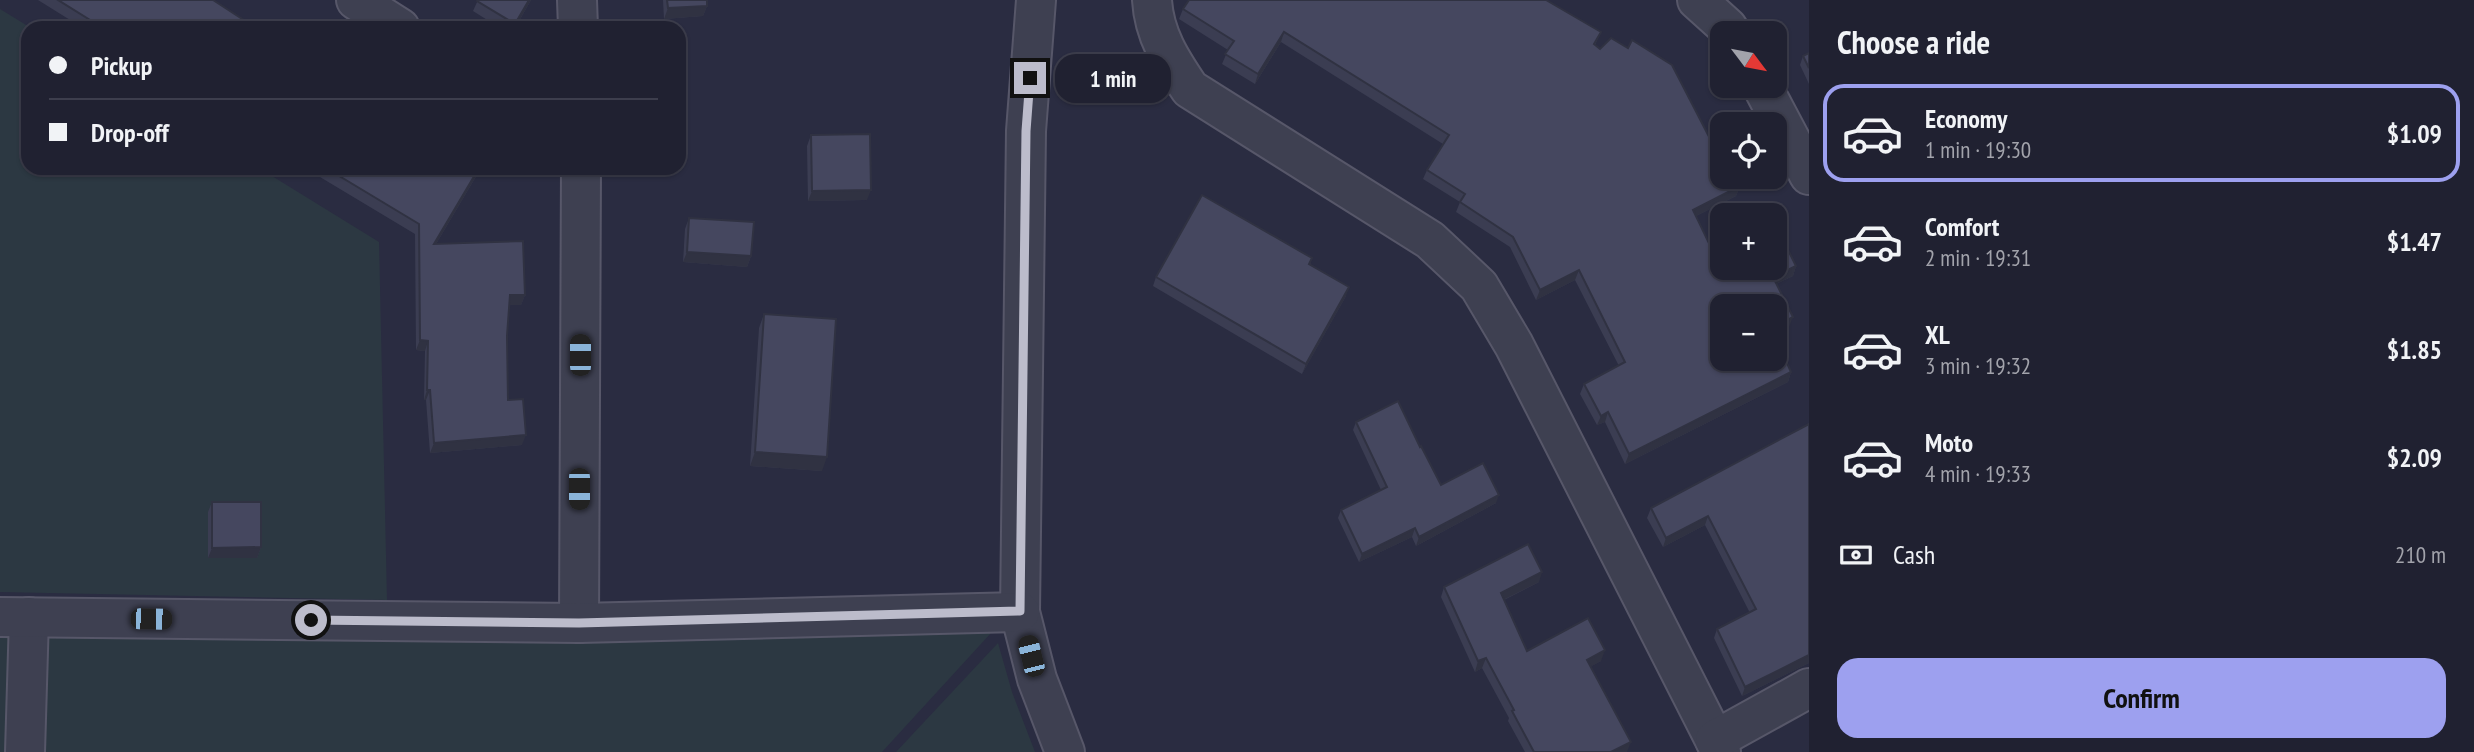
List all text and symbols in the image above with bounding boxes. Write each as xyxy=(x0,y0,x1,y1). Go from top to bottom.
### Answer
north arrow xyxy=(1710,21,1787,98)
map controls xyxy=(1710,21,1787,371)
text: Choose a ride xyxy=(1837,21,1990,63)
text: Pickup xyxy=(91,49,152,82)
callout: 1 min xyxy=(1054,54,1170,102)
route end xyxy=(1014,62,1046,94)
text: 1 min xyxy=(1090,64,1136,93)
icon: car xyxy=(1841,102,1904,165)
text: Economy xyxy=(1925,102,2007,135)
button: locate xyxy=(1710,112,1787,189)
text: Drop-off xyxy=(91,116,169,149)
text: $1.09 xyxy=(2387,117,2442,150)
text: 1 min · 19:30 xyxy=(1925,135,2031,164)
button: + xyxy=(1710,203,1787,280)
icon: car xyxy=(1841,210,1904,273)
text: Comfort xyxy=(1925,210,1999,243)
text: $1.47 xyxy=(2387,225,2442,258)
text: 2 min · 19:31 xyxy=(1925,243,2031,272)
button: − xyxy=(1710,294,1787,371)
icon: car xyxy=(1841,318,1904,381)
text: XL xyxy=(1925,318,1950,351)
text: $1.85 xyxy=(2387,333,2442,366)
car xyxy=(570,334,591,376)
text: 3 min · 19:32 xyxy=(1925,351,2031,380)
icon: car xyxy=(1841,426,1904,489)
text: Moto xyxy=(1925,426,1973,459)
text: $2.09 xyxy=(2387,441,2442,474)
text: 4 min · 19:33 xyxy=(1925,459,2031,488)
car xyxy=(569,468,590,510)
icon: cash xyxy=(1837,536,1875,574)
text: Cash xyxy=(1893,538,1935,571)
text: 210 m xyxy=(2395,540,2446,569)
route start xyxy=(295,604,327,636)
car xyxy=(130,608,173,630)
car xyxy=(1016,633,1047,679)
button: Confirm xyxy=(1837,658,2446,738)

